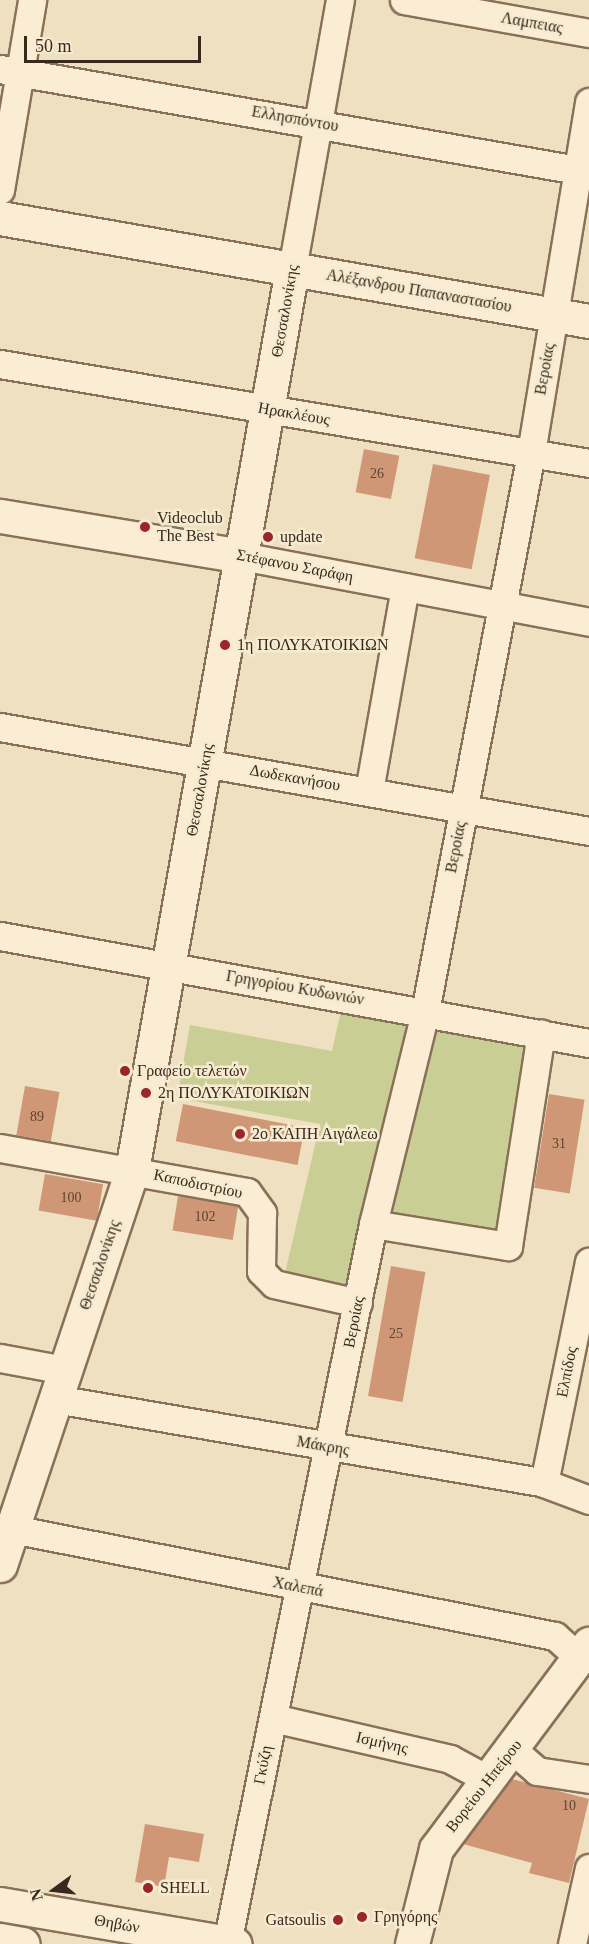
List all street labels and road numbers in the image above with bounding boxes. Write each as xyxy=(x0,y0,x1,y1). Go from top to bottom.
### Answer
street label: Λαμπειας xyxy=(500,8,564,38)
street label: Ελλησπόντου xyxy=(250,102,340,136)
street label: Θεσσαλονίκης xyxy=(267,263,303,359)
street label: Αλέξανδρου Παπαναστασίου xyxy=(325,265,513,317)
street label: Βεροίας xyxy=(531,342,559,396)
street label: Ηρακλέους xyxy=(257,398,331,430)
street label: Στέφανου Σαράφη xyxy=(235,545,355,587)
street label: Θεσσαλονίκης xyxy=(182,742,218,838)
street label: Δωδεκανήσου xyxy=(248,761,342,795)
street label: Βεροίας xyxy=(442,819,470,875)
street label: Γρηγορίου Κυδωνιών xyxy=(225,966,365,1010)
street label: Καποδιστρίου xyxy=(152,1165,244,1203)
street label: Θεσσαλονίκης xyxy=(76,1217,124,1313)
street label: Βεροίας xyxy=(340,1294,368,1350)
street label: Ελπίδος xyxy=(553,1345,581,1399)
street label: Μάκρης xyxy=(295,1432,351,1460)
street label: Χαλεπά xyxy=(271,1573,325,1601)
street label: Ισμήνης xyxy=(354,1728,410,1758)
street label: Βορείου Ηπείρου xyxy=(442,1736,526,1836)
street label: Γκύζη xyxy=(250,1744,276,1786)
street label: Θηβών xyxy=(93,1911,141,1937)

